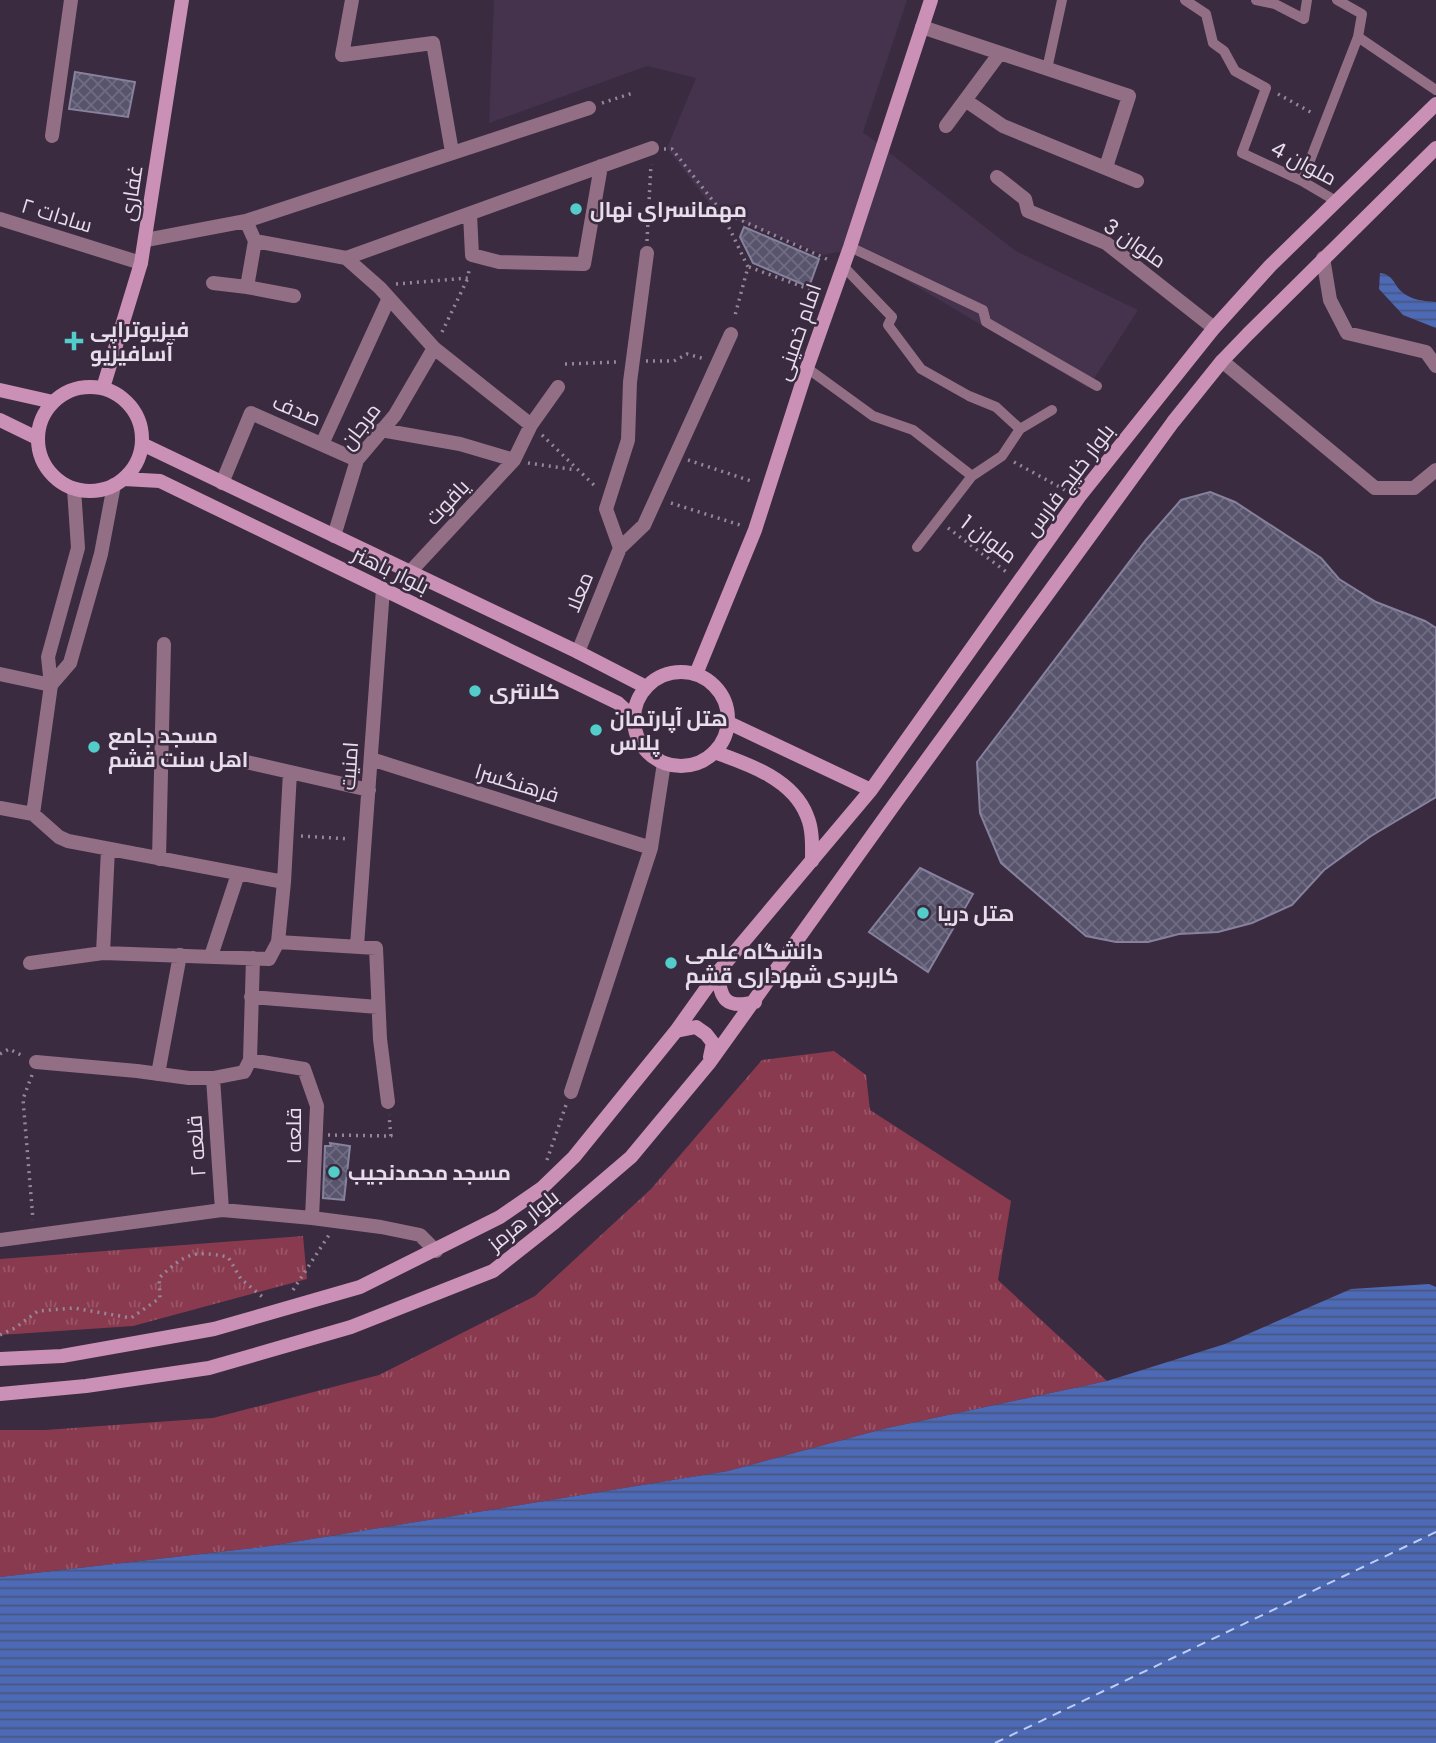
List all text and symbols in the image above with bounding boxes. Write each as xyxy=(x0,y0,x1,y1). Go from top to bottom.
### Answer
street label: ملوان 4 xyxy=(1266,134,1342,192)
street label: غفاری xyxy=(112,163,150,223)
street label: سادات ۲ xyxy=(18,191,96,239)
place label: مهمانسرای نهال xyxy=(590,195,747,224)
marker: مهمانسرای نهال xyxy=(568,201,584,217)
street label: ملوان 3 xyxy=(1098,211,1172,275)
street label: امام خمینی xyxy=(768,280,828,384)
place label: فیزیوتراپی آسافیزیو xyxy=(90,315,189,368)
marker: فیزیوتراپی آسافیزیو xyxy=(64,331,84,351)
street label: صدف xyxy=(268,387,326,433)
street label: مرجان xyxy=(333,397,387,455)
street label: بلوار خلیج فارس xyxy=(1017,418,1121,542)
street label: یاقوت xyxy=(418,472,476,531)
street label: ملوان 1 xyxy=(955,508,1023,570)
street label: بلوار باهنر xyxy=(347,539,434,601)
street label: معلا xyxy=(558,568,600,616)
place label: کلانتری xyxy=(489,677,560,706)
marker: کلانتری xyxy=(467,683,483,699)
place label: هتل آپارتمان پلاس xyxy=(610,704,728,758)
place label: مسجد جامع اهل سنت قشم xyxy=(108,721,248,774)
marker: هتل آپارتمان پلاس xyxy=(588,722,604,738)
marker: مسجد جامع اهل سنت قشم xyxy=(86,739,102,755)
street label: امنیت xyxy=(333,741,365,791)
street label: فرهنگسرا xyxy=(471,756,563,810)
place label: هتل دریا xyxy=(937,899,1014,928)
marker: هتل دریا xyxy=(915,905,931,921)
place label: دانشگاه علمی کاربردی شهرداری قشم xyxy=(685,937,899,990)
marker: دانشگاه علمی کاربردی شهرداری قشم xyxy=(663,955,679,971)
street label: قلعه ۱ xyxy=(279,1108,308,1164)
street label: قلعه ۲ xyxy=(179,1114,213,1178)
place label: مسجد محمدنجیب xyxy=(348,1158,511,1187)
marker: مسجد محمدنجیب xyxy=(326,1164,342,1180)
street label: بلوار هرمز xyxy=(481,1182,565,1258)

